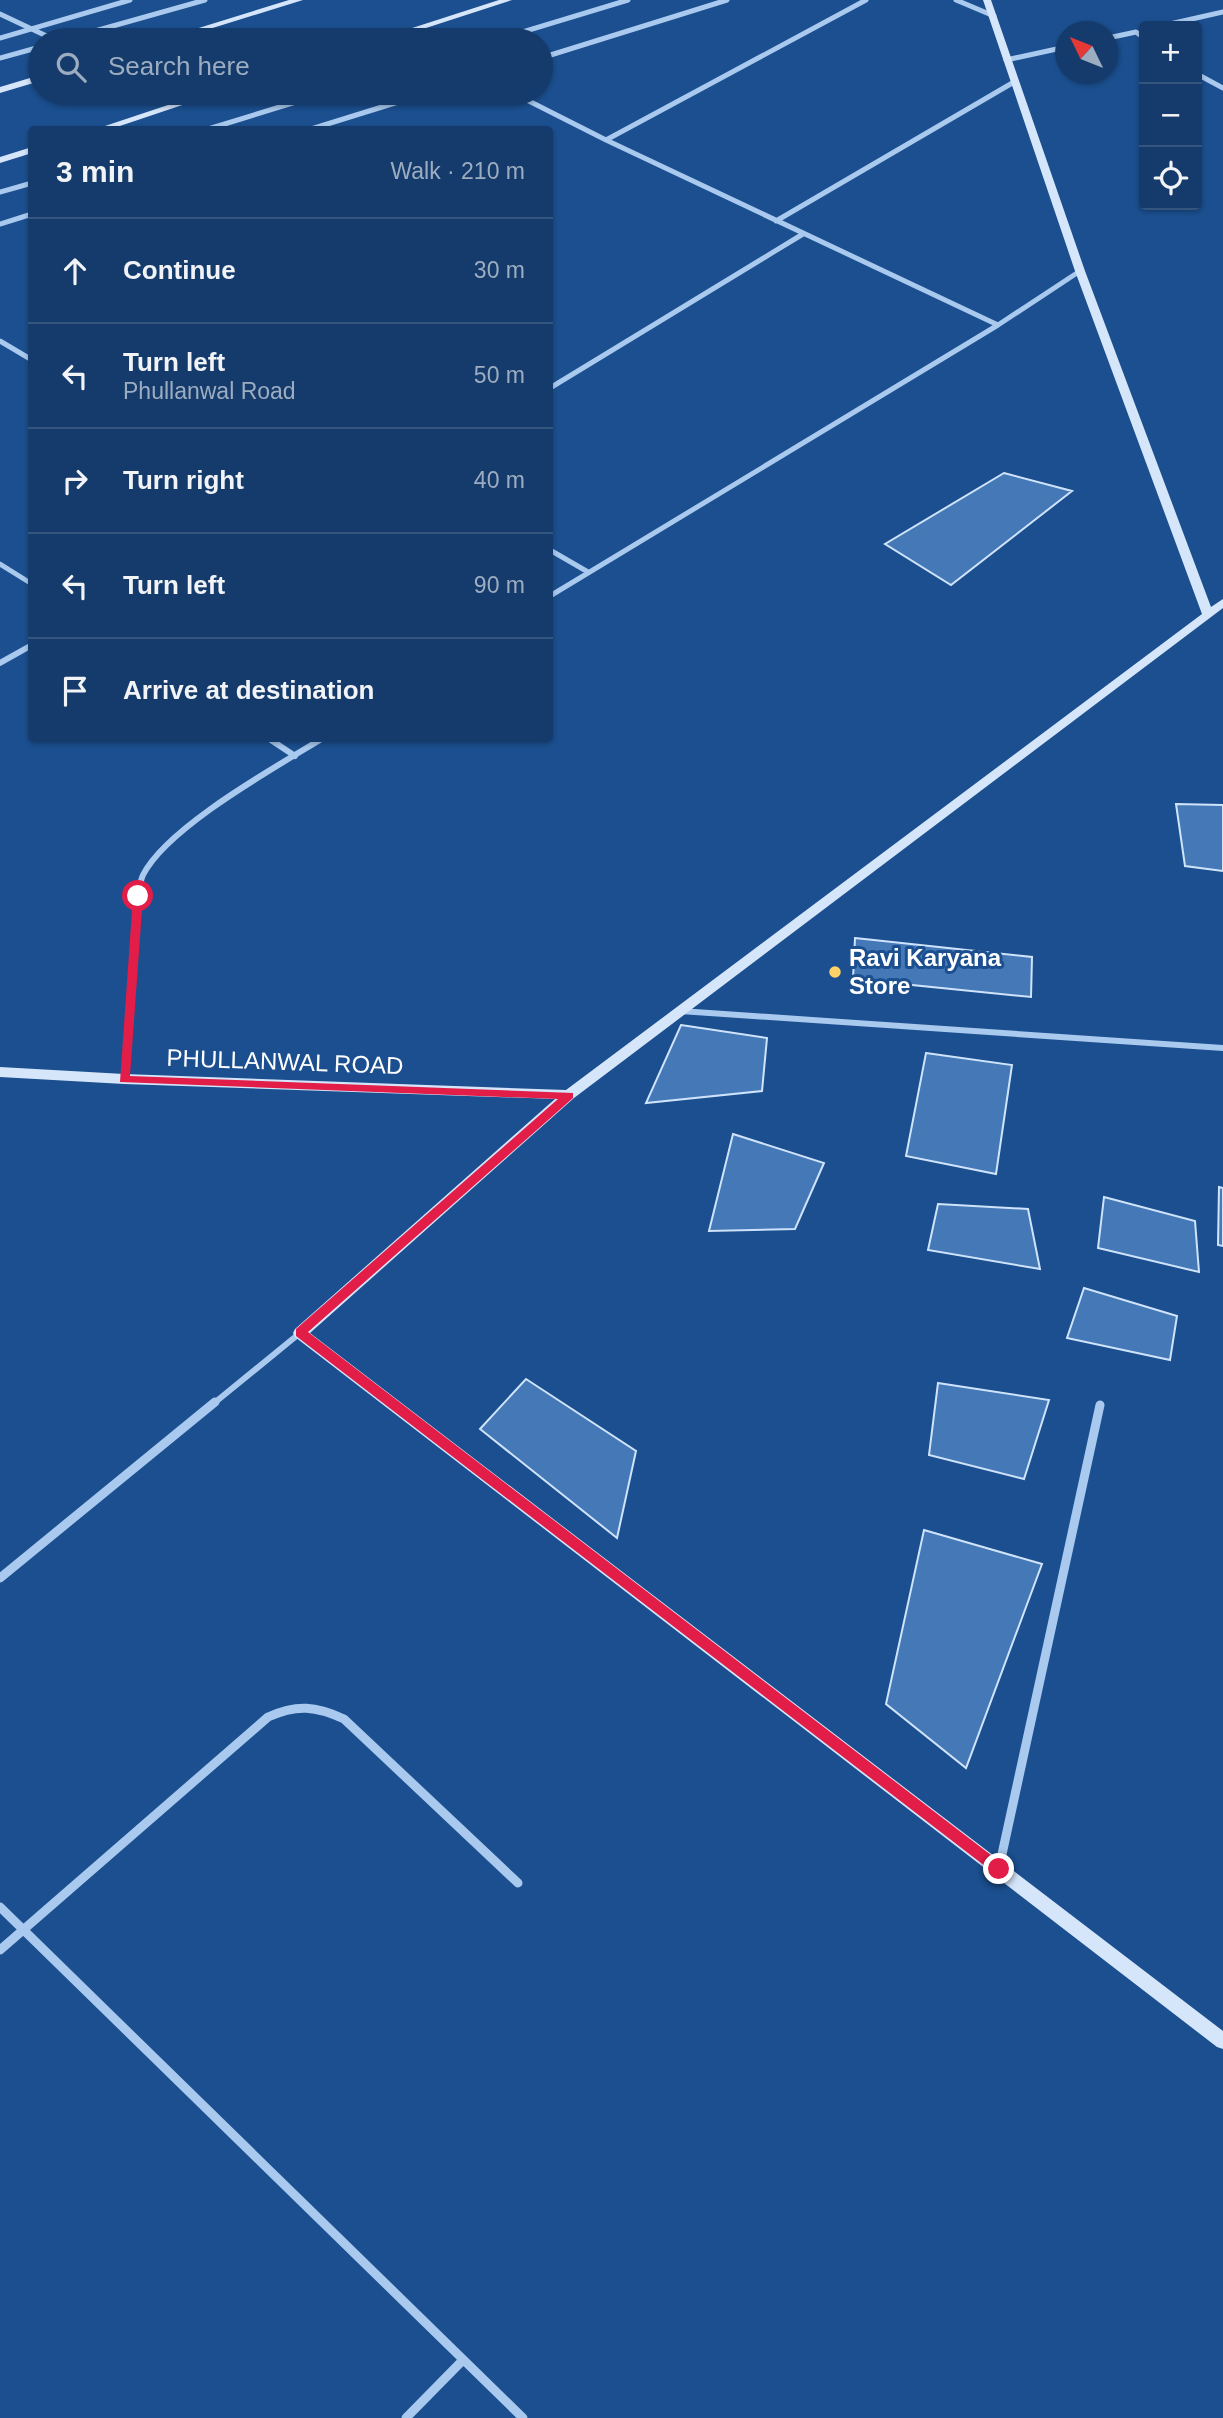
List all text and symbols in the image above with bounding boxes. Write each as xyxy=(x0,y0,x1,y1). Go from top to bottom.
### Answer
north arrow xyxy=(1055,21,1118,84)
map controls xyxy=(1139,21,1202,210)
button: + xyxy=(1139,21,1202,84)
search box xyxy=(28,28,553,105)
icon: search xyxy=(52,48,90,86)
text: Search here xyxy=(108,51,250,81)
button: − xyxy=(1139,84,1202,147)
button: locate xyxy=(1139,147,1202,210)
text: 3 min xyxy=(56,155,134,188)
text: Walk · 210 m xyxy=(390,158,525,184)
icon: ahead xyxy=(56,252,94,290)
text: Continue xyxy=(123,255,236,285)
text: 30 m xyxy=(474,257,525,283)
text: Turn left xyxy=(123,347,225,377)
icon: left xyxy=(56,357,94,395)
text: 50 m xyxy=(474,362,525,388)
text: Phullanwal Road xyxy=(123,378,296,404)
icon: right xyxy=(56,462,94,500)
text: Turn right xyxy=(123,465,244,495)
text: 40 m xyxy=(474,467,525,493)
icon: left xyxy=(56,567,94,605)
text: Turn left xyxy=(123,570,225,600)
text: 90 m xyxy=(474,572,525,598)
icon: arrive xyxy=(56,672,94,710)
text: Arrive at destination xyxy=(123,675,374,705)
route start xyxy=(122,880,153,911)
place label: Ravi Karyana Store xyxy=(849,944,1002,999)
marker: Ravi Karyana Store xyxy=(827,964,843,980)
street label: PHULLANWAL ROAD xyxy=(166,1044,404,1079)
route end xyxy=(983,1853,1014,1884)

